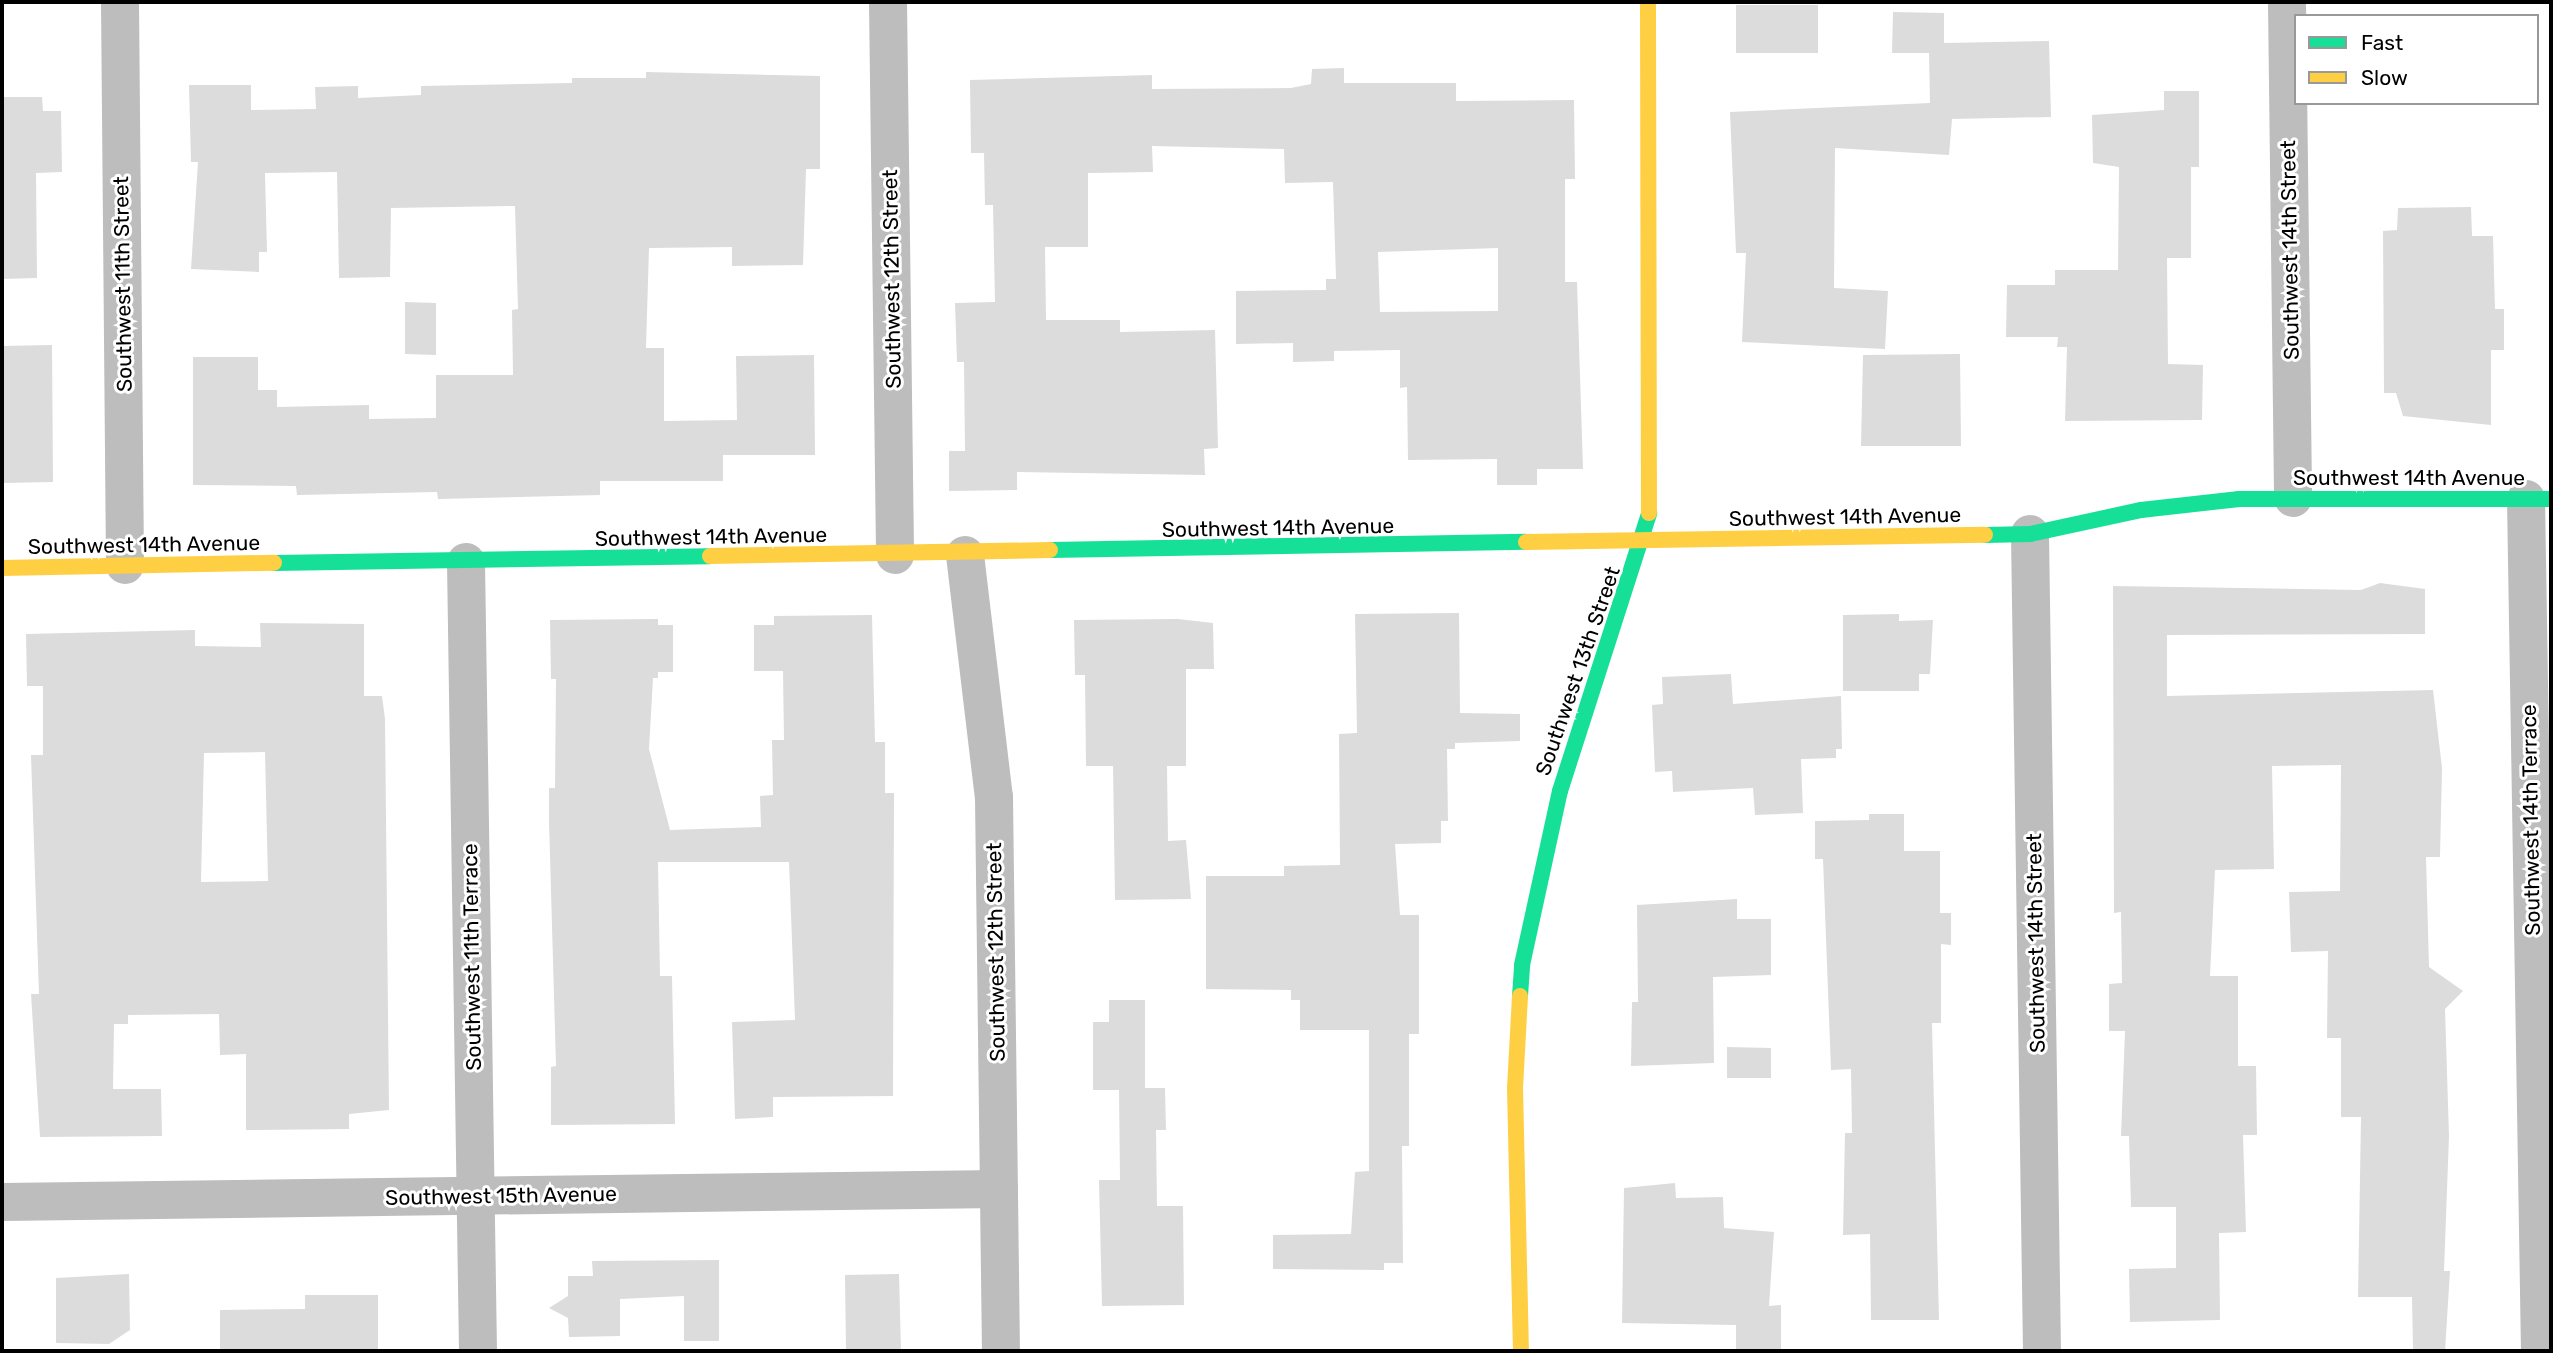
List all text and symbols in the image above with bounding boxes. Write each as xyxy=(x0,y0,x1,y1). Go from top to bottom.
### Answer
legend xyxy=(2294,14,2539,105)
text: Fast xyxy=(2361,30,2403,55)
text: Slow xyxy=(2361,65,2408,90)
street label: Southwest 14th Street xyxy=(2275,140,2305,360)
street label: Southwest 12th Street xyxy=(877,169,907,389)
street label: Southwest 11th Street xyxy=(109,176,137,392)
street label: Southwest 14th Avenue xyxy=(2293,465,2525,491)
street label: Southwest 14th Avenue xyxy=(1728,502,1962,532)
street label: Southwest 14th Avenue xyxy=(1161,513,1395,543)
street label: Southwest 14th Avenue xyxy=(594,522,828,552)
street label: Southwest 14th Avenue xyxy=(27,530,261,560)
street label: Southwest 13th Street xyxy=(1530,563,1626,779)
street label: Southwest 14th Terrace xyxy=(2516,704,2546,936)
street label: Southwest 14th Street xyxy=(2021,833,2051,1053)
street label: Southwest 12th Street xyxy=(981,842,1011,1062)
street label: Southwest 11th Terrace xyxy=(457,843,487,1071)
street label: Southwest 15th Avenue xyxy=(385,1181,617,1211)

